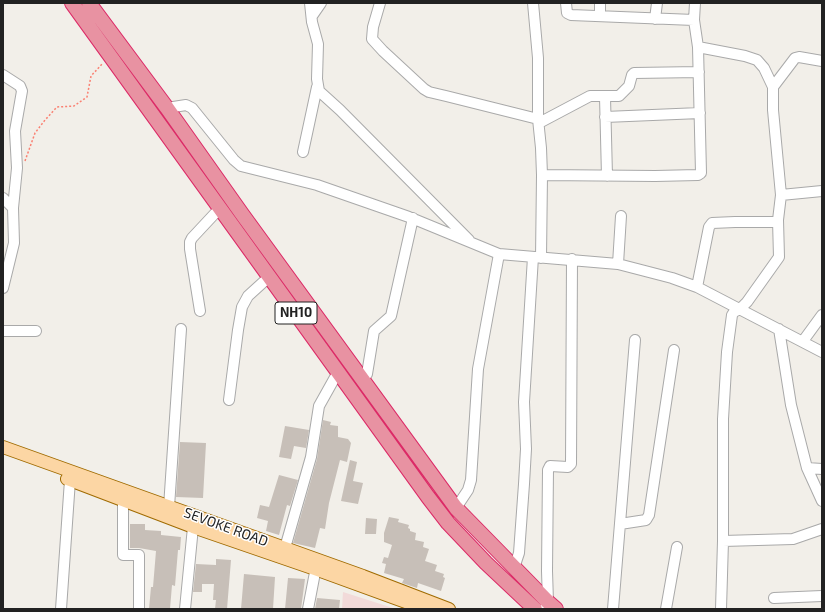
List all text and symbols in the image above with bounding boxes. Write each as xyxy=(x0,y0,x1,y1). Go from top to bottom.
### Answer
road number: NH10 xyxy=(275,302,317,324)
street label: SEVOKE ROAD xyxy=(182,504,270,550)

